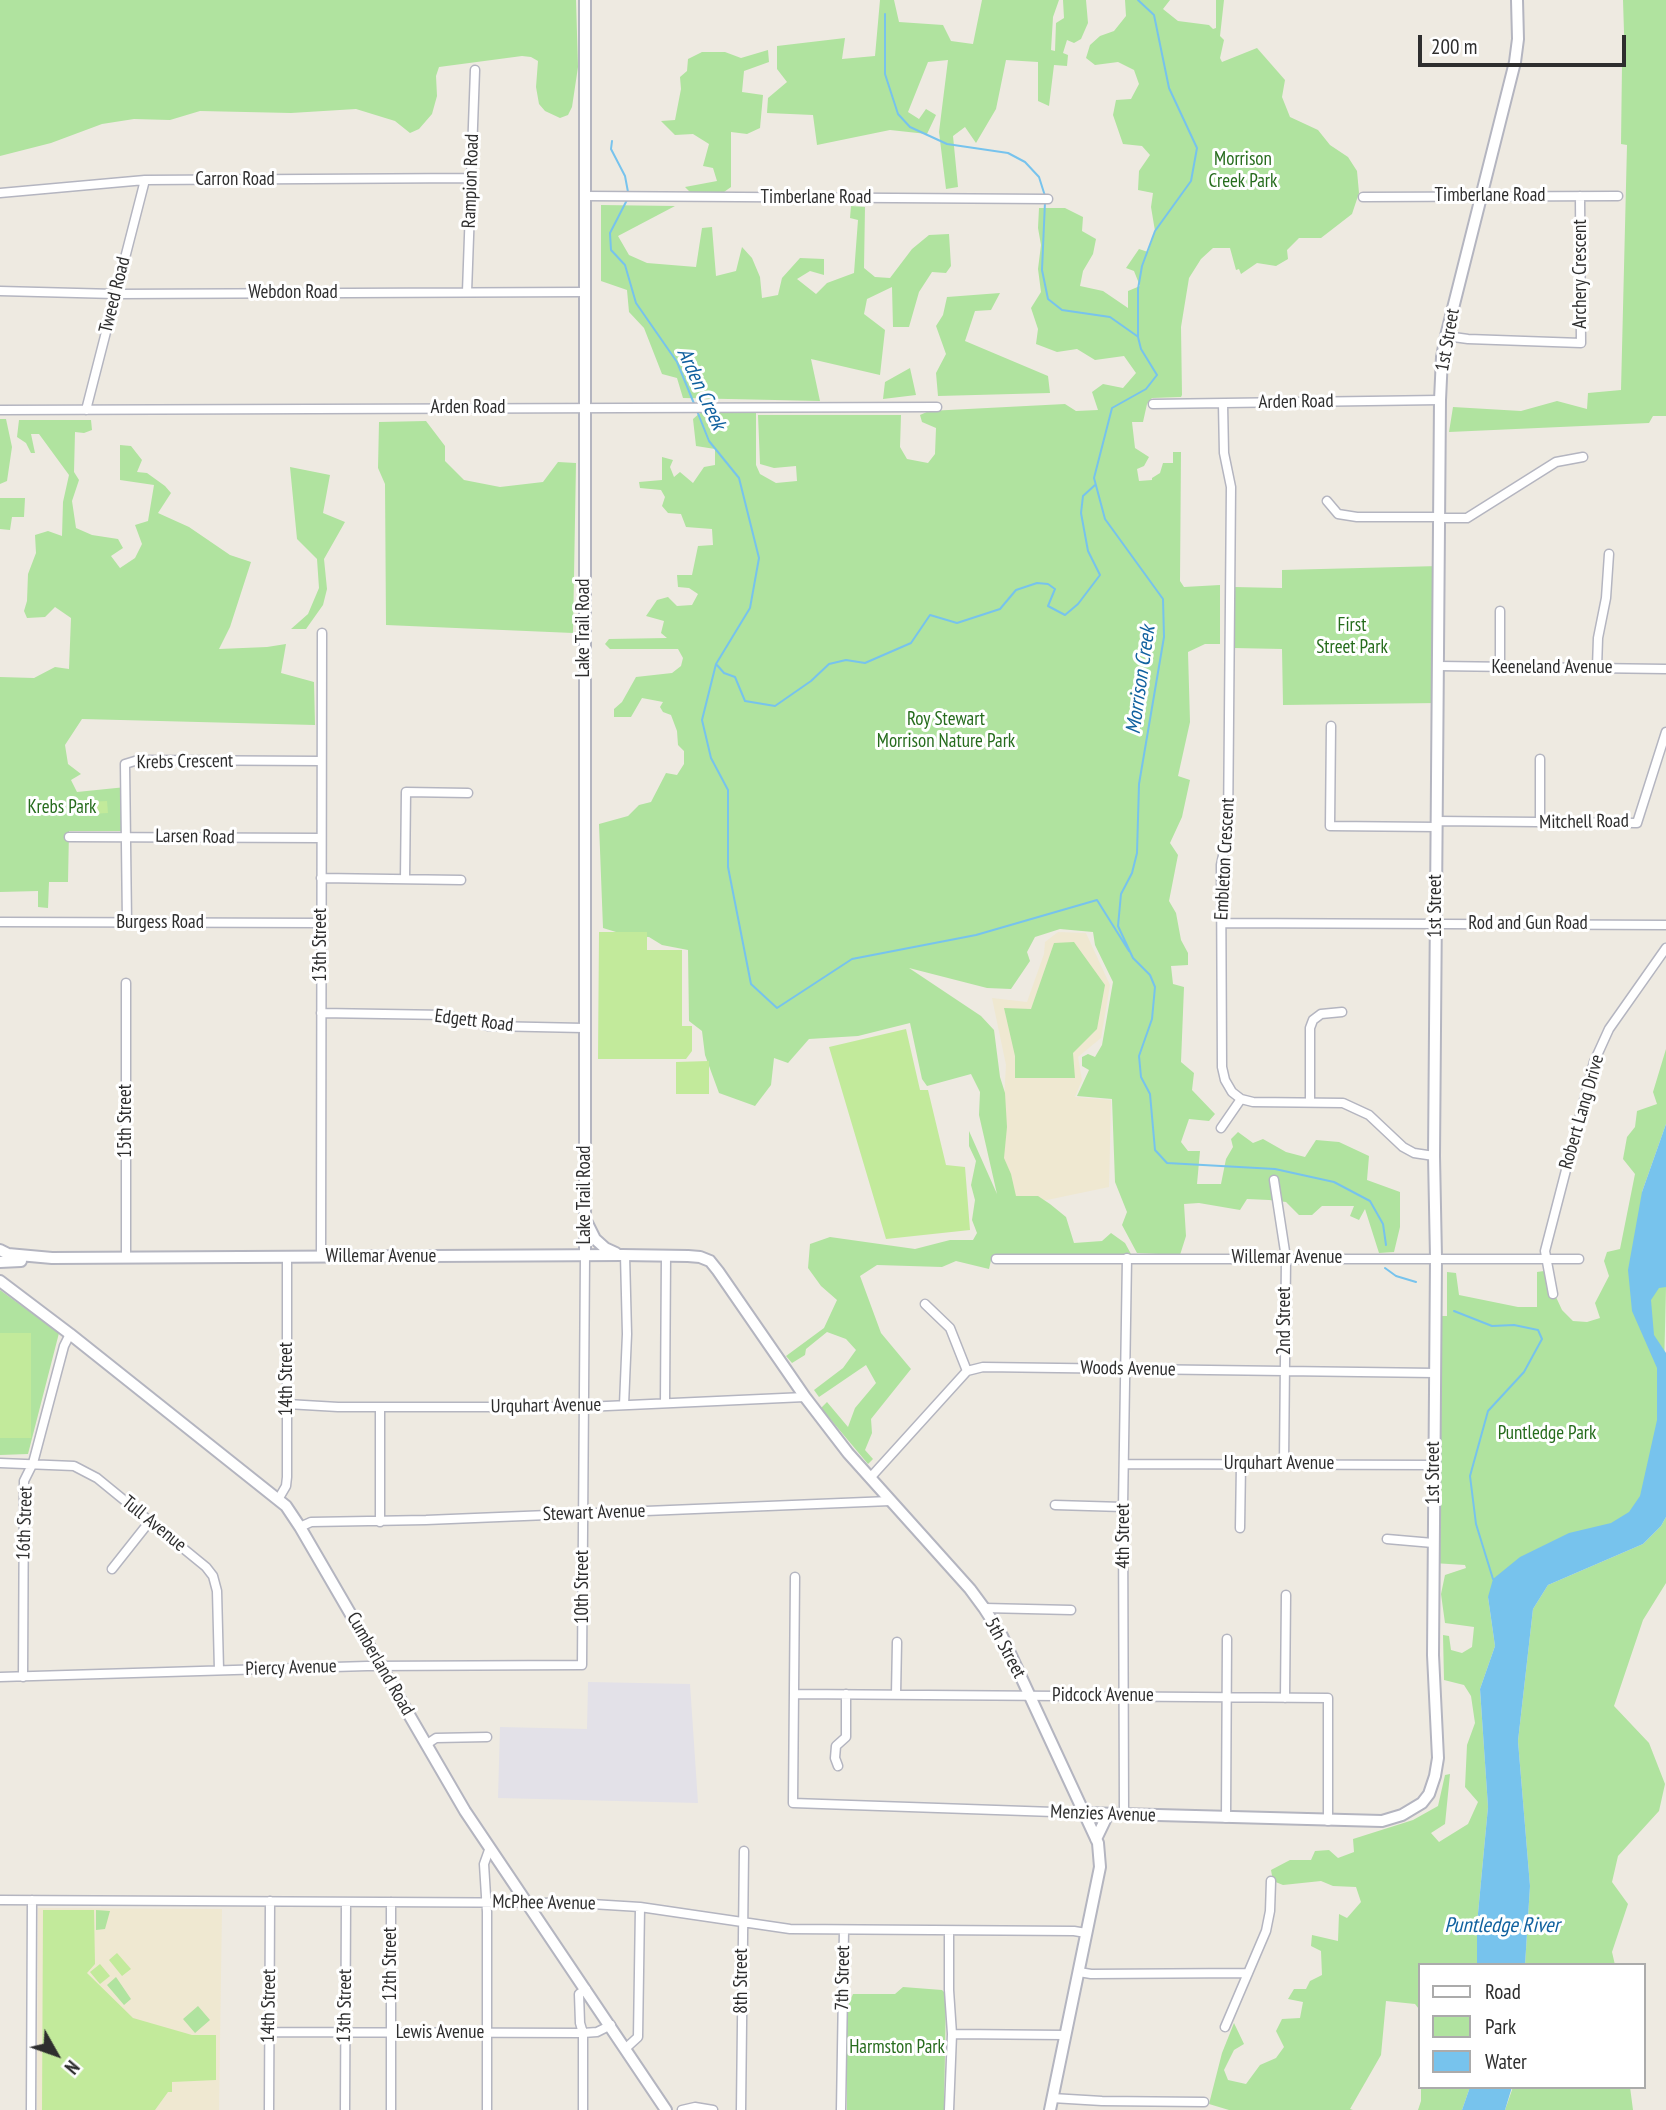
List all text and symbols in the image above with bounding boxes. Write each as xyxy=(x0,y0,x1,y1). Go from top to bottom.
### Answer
scale bar xyxy=(1421,21,1629,65)
text: 200 m xyxy=(1431,33,1477,60)
street label: Rampion Road xyxy=(458,133,484,229)
park label: Morrison Creek Park xyxy=(1209,149,1277,193)
street label: Carron Road xyxy=(195,169,275,191)
street label: Timberlane Road xyxy=(1435,185,1545,207)
street label: Timberlane Road xyxy=(761,187,871,209)
street label: Archery Crescent xyxy=(1570,219,1592,329)
street label: Tweed Road xyxy=(95,255,135,335)
street label: Webdon Road xyxy=(248,282,338,304)
street label: 1st Street xyxy=(1431,307,1465,373)
water label: Arden Creek xyxy=(671,344,731,434)
street label: Arden Road xyxy=(1258,390,1334,414)
street label: Arden Road xyxy=(430,397,506,419)
street label: Lake Trail Road xyxy=(573,579,595,677)
park label: First Street Park xyxy=(1316,615,1388,659)
water label: Morrison Creek xyxy=(1121,624,1161,736)
street label: Keeneland Avenue xyxy=(1491,657,1613,679)
park label: Roy Stewart Morrison Nature Park xyxy=(877,709,1015,753)
street label: Krebs Crescent xyxy=(137,750,233,774)
park label: Krebs Park xyxy=(28,797,96,819)
street label: Embleton Crescent xyxy=(1210,797,1240,921)
street label: Mitchell Road xyxy=(1539,810,1629,834)
street label: Larsen Road xyxy=(155,825,235,849)
street label: 1st Street xyxy=(1425,874,1447,938)
street label: 13th Street xyxy=(310,908,332,982)
street label: Burgess Road xyxy=(116,912,204,934)
street label: Rod and Gun Road xyxy=(1468,913,1588,935)
street label: Edgett Road xyxy=(433,1005,515,1037)
street label: Robert Lang Drive xyxy=(1555,1052,1609,1172)
street label: 15th Street xyxy=(115,1084,137,1158)
street label: Lake Trail Road xyxy=(574,1146,596,1244)
street label: Willemar Avenue xyxy=(326,1246,436,1268)
street label: Willemar Avenue xyxy=(1232,1247,1342,1269)
street label: 2nd Street xyxy=(1274,1287,1296,1355)
street label: 14th Street xyxy=(276,1342,298,1416)
street label: Woods Avenue xyxy=(1080,1357,1176,1381)
street label: Urquhart Avenue xyxy=(491,1394,601,1418)
park label: Puntledge Park xyxy=(1498,1423,1596,1445)
street label: 1st Street xyxy=(1423,1441,1445,1505)
street label: Urquhart Avenue xyxy=(1224,1453,1334,1475)
street label: 16th Street xyxy=(12,1486,38,1560)
street label: Tull Avenue xyxy=(117,1491,191,1557)
street label: Stewart Avenue xyxy=(542,1500,646,1526)
street label: 4th Street xyxy=(1113,1503,1135,1569)
street label: 10th Street xyxy=(572,1550,594,1624)
street label: Cumberland Road xyxy=(341,1608,419,1720)
street label: 5th Street xyxy=(980,1614,1030,1682)
street label: Piercy Avenue xyxy=(245,1655,337,1681)
street label: Pidcock Avenue xyxy=(1052,1685,1154,1707)
street label: Menzies Avenue xyxy=(1050,1801,1156,1827)
street label: McPhee Avenue xyxy=(492,1891,596,1915)
water label: Puntledge River xyxy=(1444,1913,1560,1939)
street label: 12th Street xyxy=(380,1927,402,2001)
street label: 7th Street xyxy=(831,1945,855,2011)
street label: 8th Street xyxy=(731,1948,753,2014)
legend xyxy=(1418,1963,1645,2089)
street label: 14th Street xyxy=(257,1969,281,2043)
street label: 13th Street xyxy=(333,1969,357,2043)
text: Road xyxy=(1485,1978,1521,2005)
text: Park xyxy=(1485,2013,1516,2040)
north arrow xyxy=(21,2019,91,2089)
street label: Lewis Avenue xyxy=(396,2022,484,2044)
park label: Harmston Park xyxy=(849,2037,945,2059)
text: Water xyxy=(1485,2048,1527,2075)
text: N xyxy=(60,2056,85,2079)

